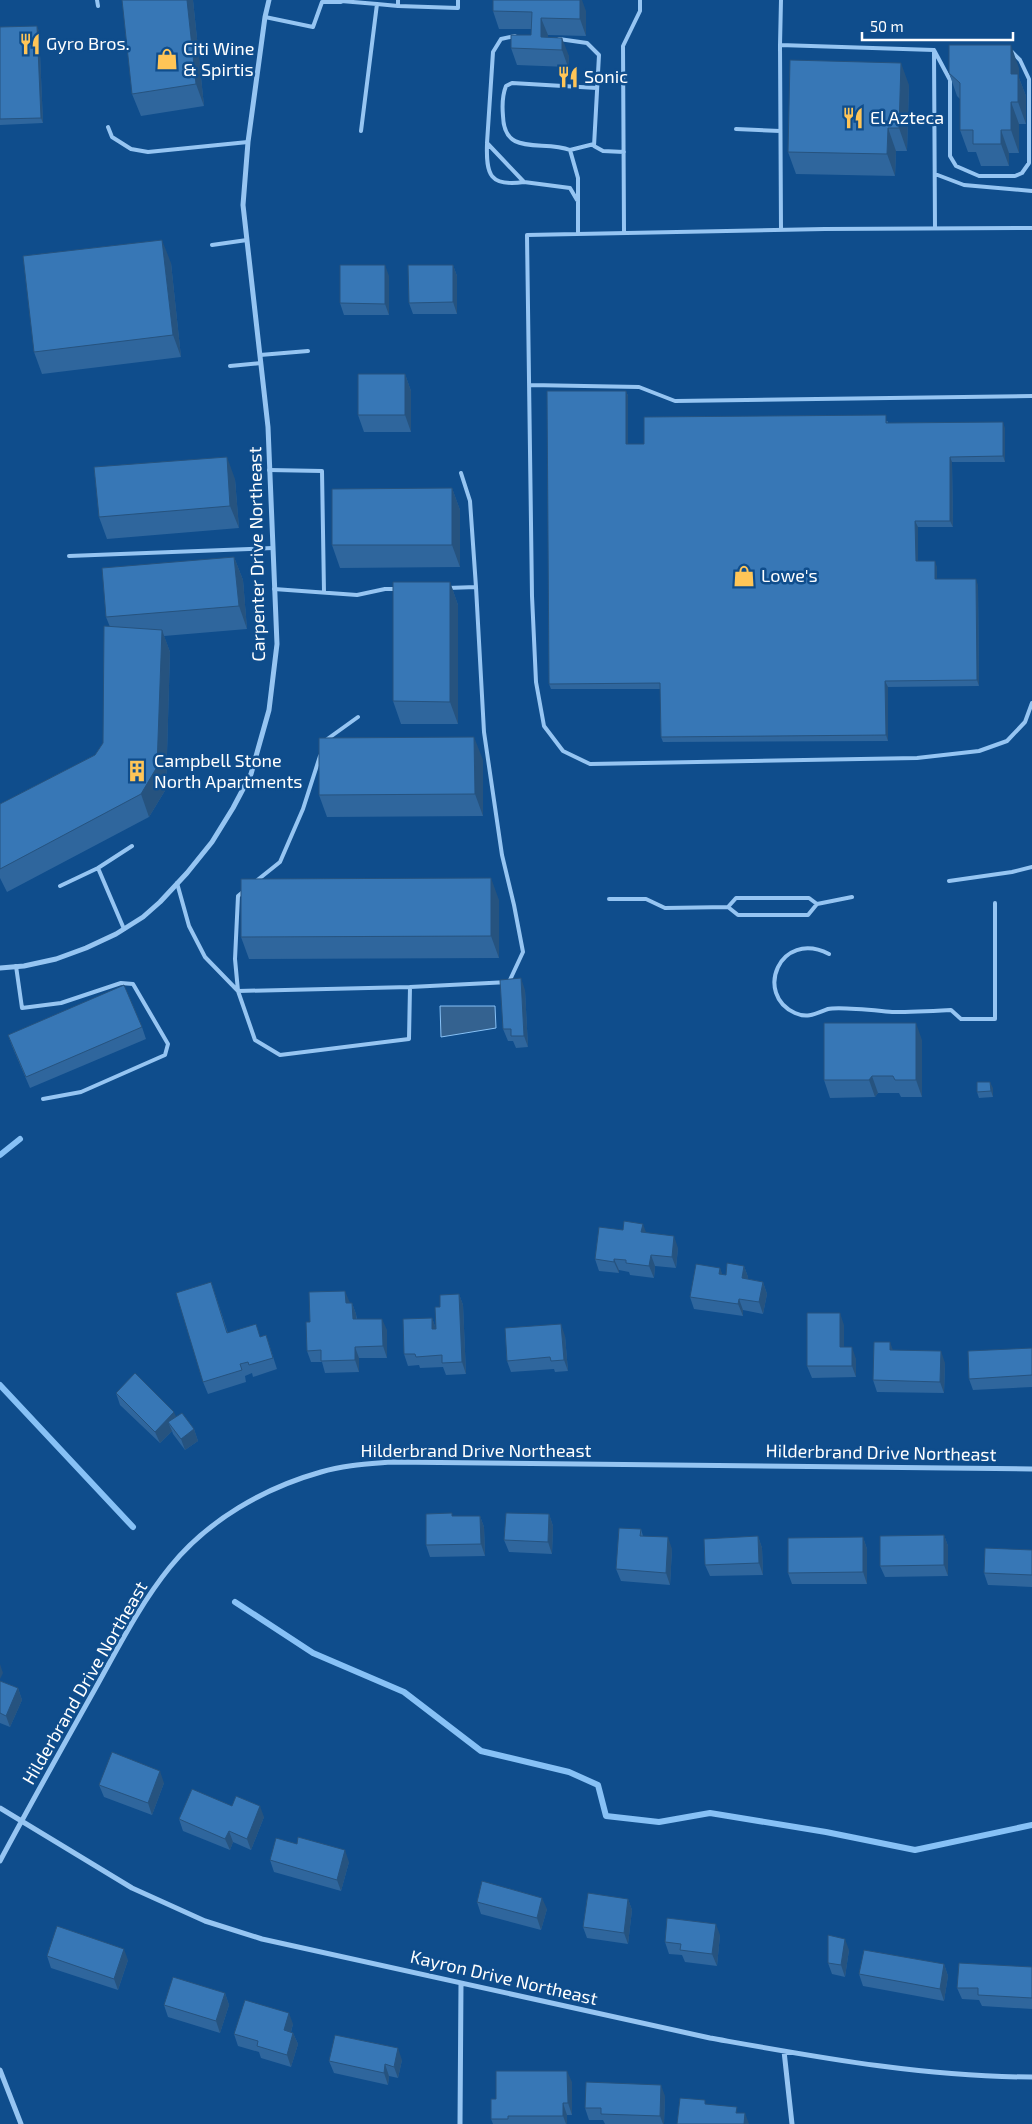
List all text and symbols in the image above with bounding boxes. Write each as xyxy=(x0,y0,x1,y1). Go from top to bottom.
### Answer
scale bar xyxy=(862,10,1013,42)
text: 50 m xyxy=(870,17,904,35)
restaurant icon: Gyro Bros. xyxy=(17,31,43,57)
place label: Gyro Bros. xyxy=(46,32,130,54)
place label: Citi Wine & Spirtis xyxy=(183,37,254,80)
shop icon: Citi Wine & Spirtis xyxy=(154,46,180,72)
restaurant icon: Sonic xyxy=(555,64,581,90)
place label: Sonic xyxy=(584,65,628,87)
restaurant icon: El Azteca xyxy=(840,105,866,131)
place label: El Azteca xyxy=(870,106,944,128)
street label: Carpenter Drive Northeast xyxy=(243,446,269,662)
shop icon: Lowe's xyxy=(731,563,757,589)
place label: Lowe's xyxy=(761,564,818,586)
place label: Campbell Stone North Apartments xyxy=(154,749,303,792)
building icon: Campbell Stone North Apartments xyxy=(124,758,150,784)
street label: Hilderbrand Drive Northeast xyxy=(361,1439,592,1461)
street label: Hilderbrand Drive Northeast xyxy=(765,1439,997,1465)
street label: Hilderbrand Drive Northeast xyxy=(17,1577,151,1788)
street label: Kayron Drive Northeast xyxy=(408,1945,600,2009)

